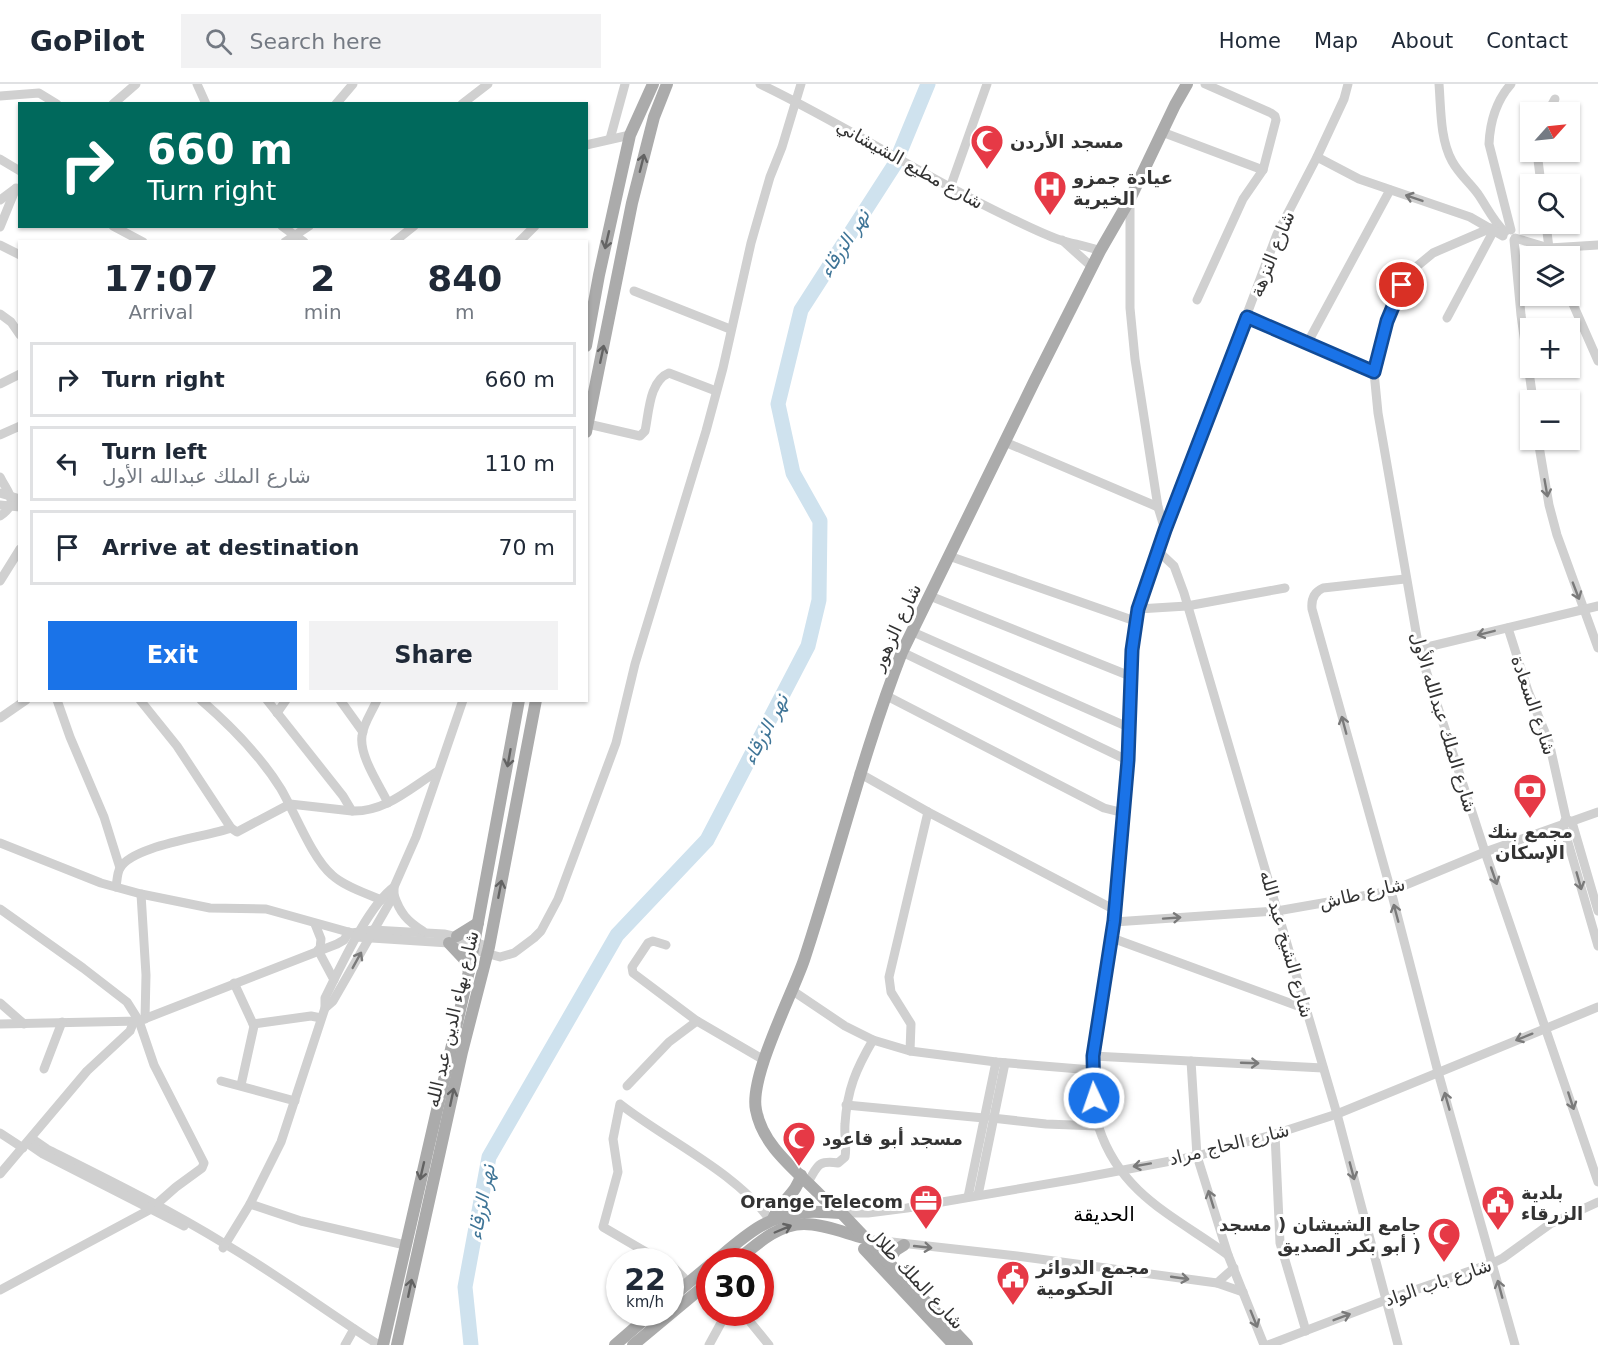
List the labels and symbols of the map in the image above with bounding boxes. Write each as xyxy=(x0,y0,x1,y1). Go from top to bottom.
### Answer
north arrow xyxy=(1520,102,1580,162)
street label: شارع مطيع الشيشاني xyxy=(833,115,987,214)
mosque icon: مسجد الأردن xyxy=(969,123,1005,170)
place label: مسجد الأردن xyxy=(1010,131,1124,152)
one-way arrow xyxy=(636,154,648,173)
place label: عيادة جمزو الخيرية xyxy=(1072,167,1173,210)
hospital icon: عيادة جمزو الخيرية xyxy=(1032,169,1068,216)
one-way arrow xyxy=(1405,192,1424,203)
water label: نهر الزرقاء xyxy=(813,204,876,282)
street label: شارع النزهة xyxy=(1245,208,1300,300)
one-way arrow xyxy=(601,230,613,249)
pin xyxy=(1376,259,1427,310)
one-way arrow xyxy=(597,345,608,364)
one-way arrow xyxy=(1540,478,1551,497)
street label: شارع الزهور xyxy=(866,580,926,675)
one-way arrow xyxy=(1571,581,1582,599)
one-way arrow xyxy=(1477,628,1496,640)
street label: شارع الملك عبدالله الأول xyxy=(1406,629,1482,815)
street label: شارع السعادة xyxy=(1506,652,1561,758)
water label: نهر الزرقاء xyxy=(737,689,795,768)
one-way arrow xyxy=(1338,716,1349,735)
one-way arrow xyxy=(504,748,515,768)
bank icon: مجمع بنك الإسكان xyxy=(1512,772,1548,819)
place label: مجمع بنك الإسكان xyxy=(1487,821,1573,863)
one-way arrow xyxy=(1489,867,1500,885)
street label: شارع الشيخ عبد الله xyxy=(1255,868,1318,1020)
one-way arrow xyxy=(1574,871,1585,890)
street label: شارع طاش xyxy=(1317,873,1407,914)
one-way arrow xyxy=(495,880,506,899)
one-way arrow xyxy=(1390,903,1402,922)
one-way arrow xyxy=(1162,912,1182,923)
street label: شارع بهاء الدين عبد الله xyxy=(421,929,484,1110)
one-way arrow xyxy=(352,951,363,969)
one-way arrow xyxy=(1516,1032,1534,1043)
one-way arrow xyxy=(1239,1058,1259,1069)
position arrow xyxy=(1062,1066,1126,1130)
one-way arrow xyxy=(446,1088,458,1107)
one-way arrow xyxy=(1566,1091,1577,1110)
one-way arrow xyxy=(1440,1092,1452,1111)
street label: شارع الحاج مراد xyxy=(1167,1119,1292,1170)
mosque icon: مسجد أبو قاعود xyxy=(781,1120,817,1167)
place label: مسجد أبو قاعود xyxy=(822,1127,963,1150)
one-way arrow xyxy=(1132,1160,1152,1171)
one-way arrow xyxy=(416,1161,428,1180)
water label: نهر الزرقاء xyxy=(462,1161,501,1242)
one-way arrow xyxy=(1347,1161,1358,1180)
place label: بلدية الزرقاء xyxy=(1521,1182,1583,1225)
office icon: Orange Telecom xyxy=(908,1183,944,1230)
public building icon: بلدية الزرقاء xyxy=(1480,1184,1516,1231)
one-way arrow xyxy=(1204,1190,1215,1209)
place label: Orange Telecom xyxy=(740,1191,903,1212)
district label: الحديقة xyxy=(1073,1202,1135,1226)
place label: جامع الشيشان ( مسجد أبو بكر الصديق ) xyxy=(1219,1214,1421,1257)
mosque icon: جامع الشيشان ( مسجد أبو بكر الصديق ) xyxy=(1426,1216,1462,1263)
one-way arrow xyxy=(773,1223,792,1234)
street label: شارع الملك طلال xyxy=(863,1223,969,1334)
one-way arrow xyxy=(913,1241,933,1252)
speed limit sign: 30 xyxy=(696,1248,774,1326)
street label: شارع باب الواد xyxy=(1382,1254,1495,1311)
place label: مجمع الدوائر الحكومية xyxy=(1035,1257,1149,1300)
public building icon: مجمع الدوائر الحكومية xyxy=(995,1259,1031,1306)
one-way arrow xyxy=(1169,1272,1189,1283)
one-way arrow xyxy=(404,1279,416,1298)
one-way arrow xyxy=(1494,1279,1505,1298)
one-way arrow xyxy=(1249,1309,1260,1327)
one-way arrow xyxy=(1333,1310,1351,1321)

